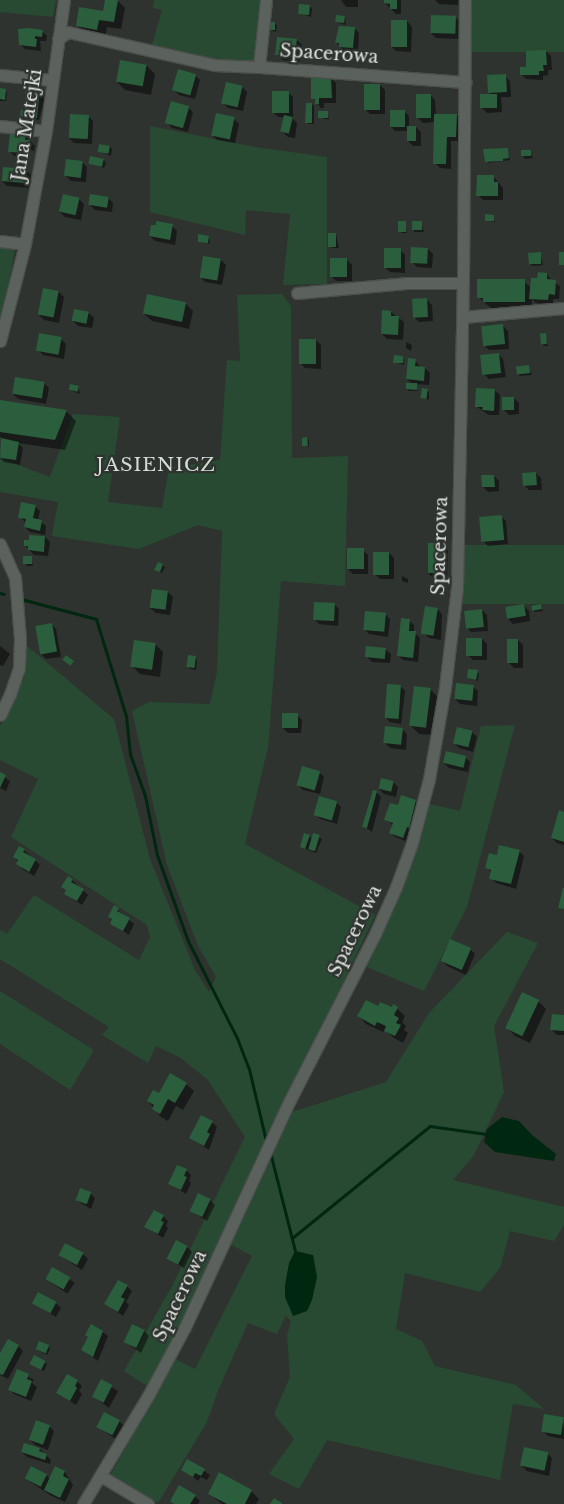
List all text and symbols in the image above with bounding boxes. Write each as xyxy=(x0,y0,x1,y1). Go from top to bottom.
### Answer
street label: Spacerowa xyxy=(279,40,379,68)
street label: Jana Matejki xyxy=(7,67,47,183)
district label: JASIENICZ xyxy=(95,454,217,476)
street label: Spacerowa xyxy=(427,496,453,596)
street label: Spacerowa xyxy=(324,882,386,980)
street label: Spacerowa xyxy=(149,1247,211,1345)

